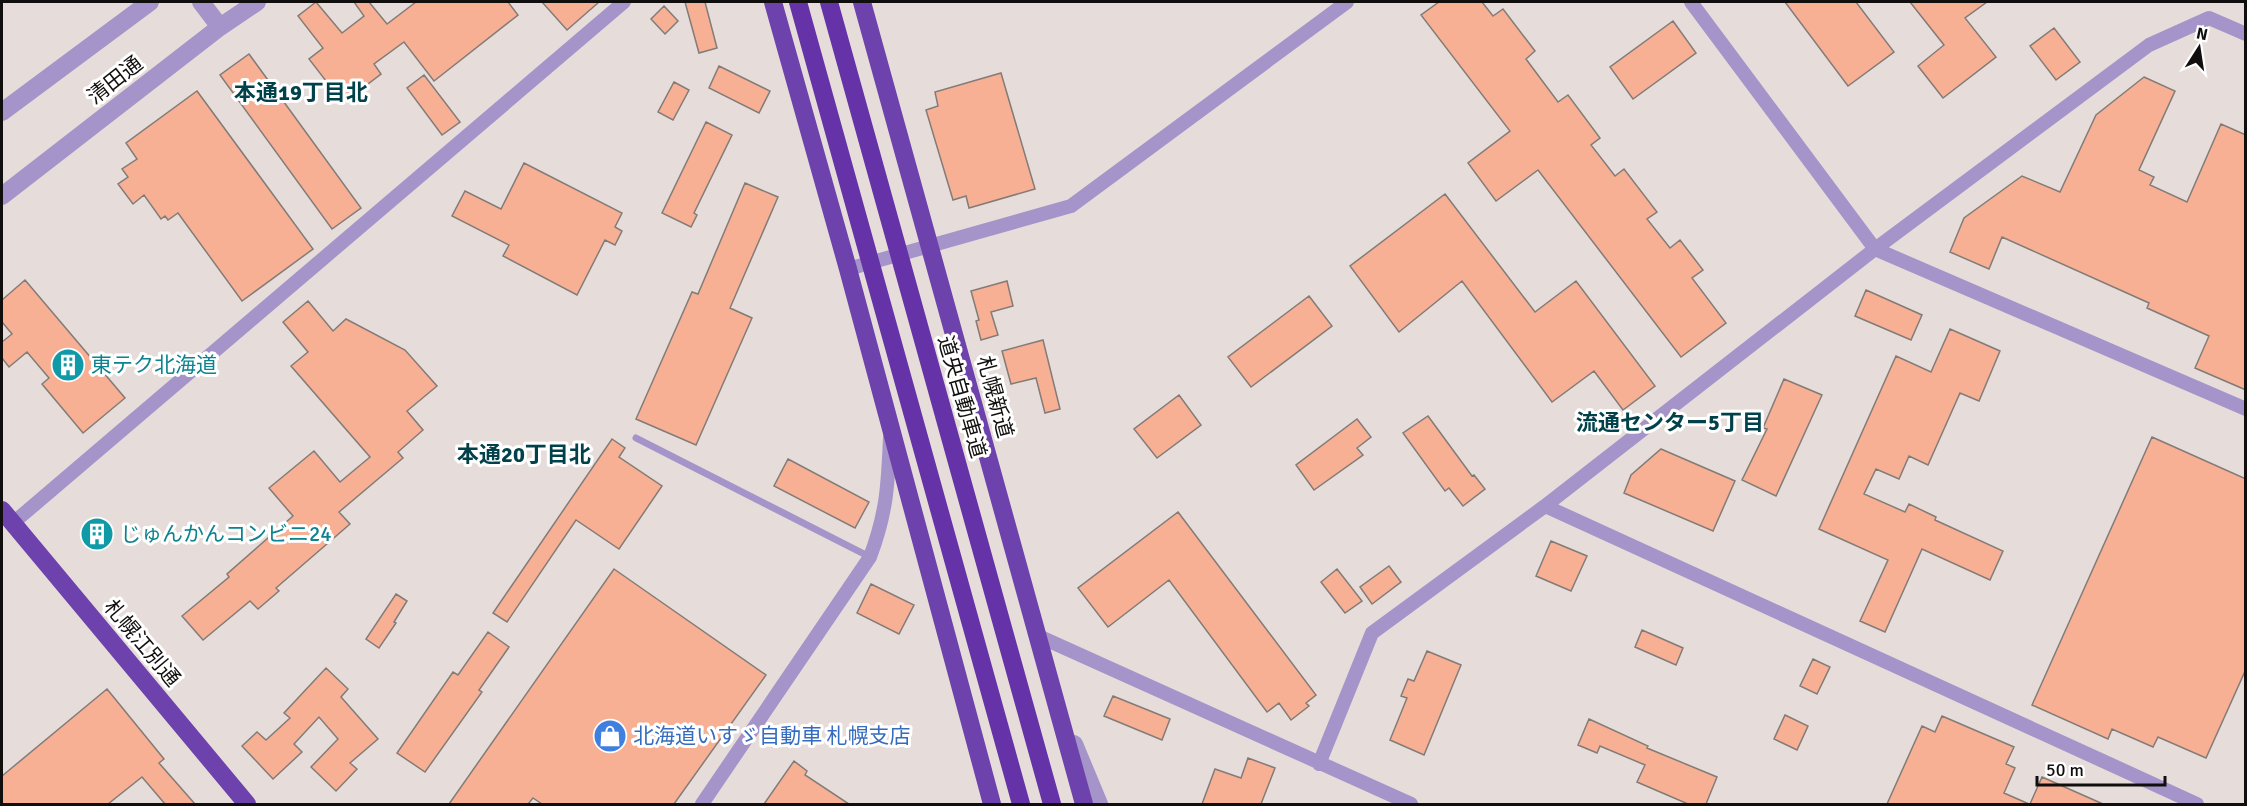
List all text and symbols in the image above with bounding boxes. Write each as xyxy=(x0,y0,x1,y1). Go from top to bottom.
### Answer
north arrow xyxy=(2169,18,2229,78)
text: N xyxy=(2194,23,2209,45)
street label: 清田通 xyxy=(82,50,148,110)
district label: 本通19丁目北 xyxy=(234,79,368,106)
street label: 道央自動車道 xyxy=(932,333,992,461)
building icon: 東テク北海道 xyxy=(50,347,86,383)
place label: 東テク北海道 xyxy=(91,352,217,378)
street label: 札幌新道 xyxy=(972,353,1018,441)
district label: 流通センター5丁目 xyxy=(1576,409,1764,436)
district label: 本通20丁目北 xyxy=(457,441,591,468)
building icon: じゅんかんコンビニ24 xyxy=(79,516,115,552)
place label: じゅんかんコンビニ24 xyxy=(120,521,332,547)
street label: 札幌江別通 xyxy=(98,594,186,692)
shop icon: 北海道いすゞ自動車 札幌支店 xyxy=(592,718,628,754)
place label: 北海道いすゞ自動車 札幌支店 xyxy=(633,723,911,749)
scale bar xyxy=(2037,749,2164,787)
text: 50 m xyxy=(2046,759,2084,781)

